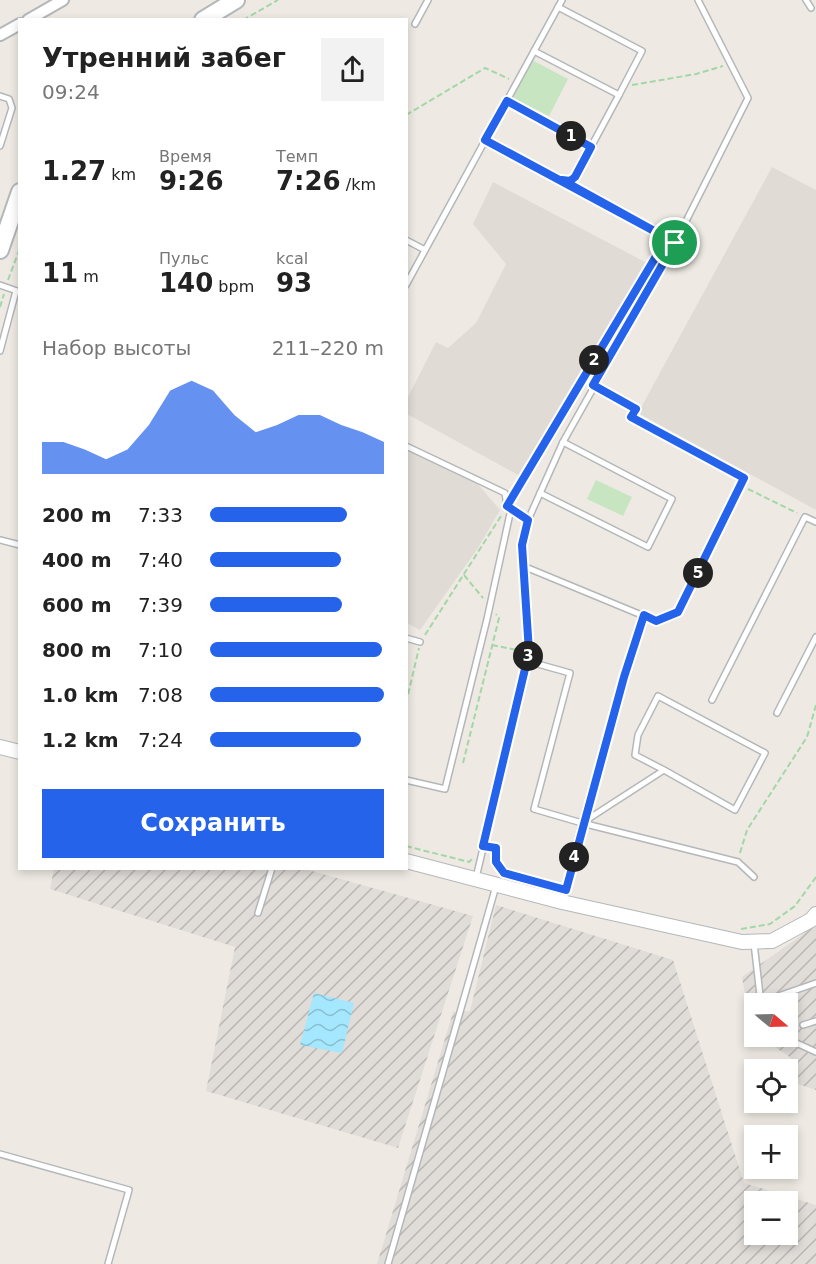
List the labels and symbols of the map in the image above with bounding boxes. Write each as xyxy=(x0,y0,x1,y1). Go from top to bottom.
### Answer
pin: 1 xyxy=(556,121,586,151)
pin xyxy=(649,217,700,268)
pin: 2 xyxy=(579,345,609,375)
pin: 5 xyxy=(683,558,713,588)
pin: 3 xyxy=(513,641,543,671)
pin: 4 xyxy=(559,842,589,872)
north arrow xyxy=(744,993,798,1047)

